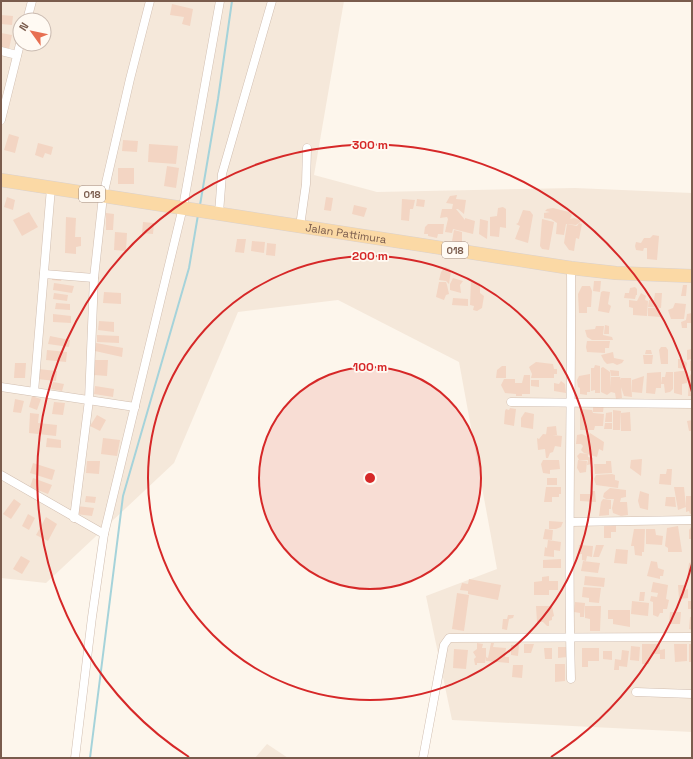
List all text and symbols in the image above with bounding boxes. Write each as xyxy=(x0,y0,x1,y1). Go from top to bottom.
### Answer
north arrow xyxy=(12,12,52,52)
text: N xyxy=(16,20,31,33)
text: 300 m xyxy=(352,137,388,153)
road number: 018 xyxy=(79,186,105,202)
street label: Jalan Pattimura xyxy=(304,220,388,247)
road number: 018 xyxy=(442,242,468,258)
text: 200 m xyxy=(352,248,388,264)
text: 100 m xyxy=(353,359,387,375)
centre of rings xyxy=(363,471,377,485)

